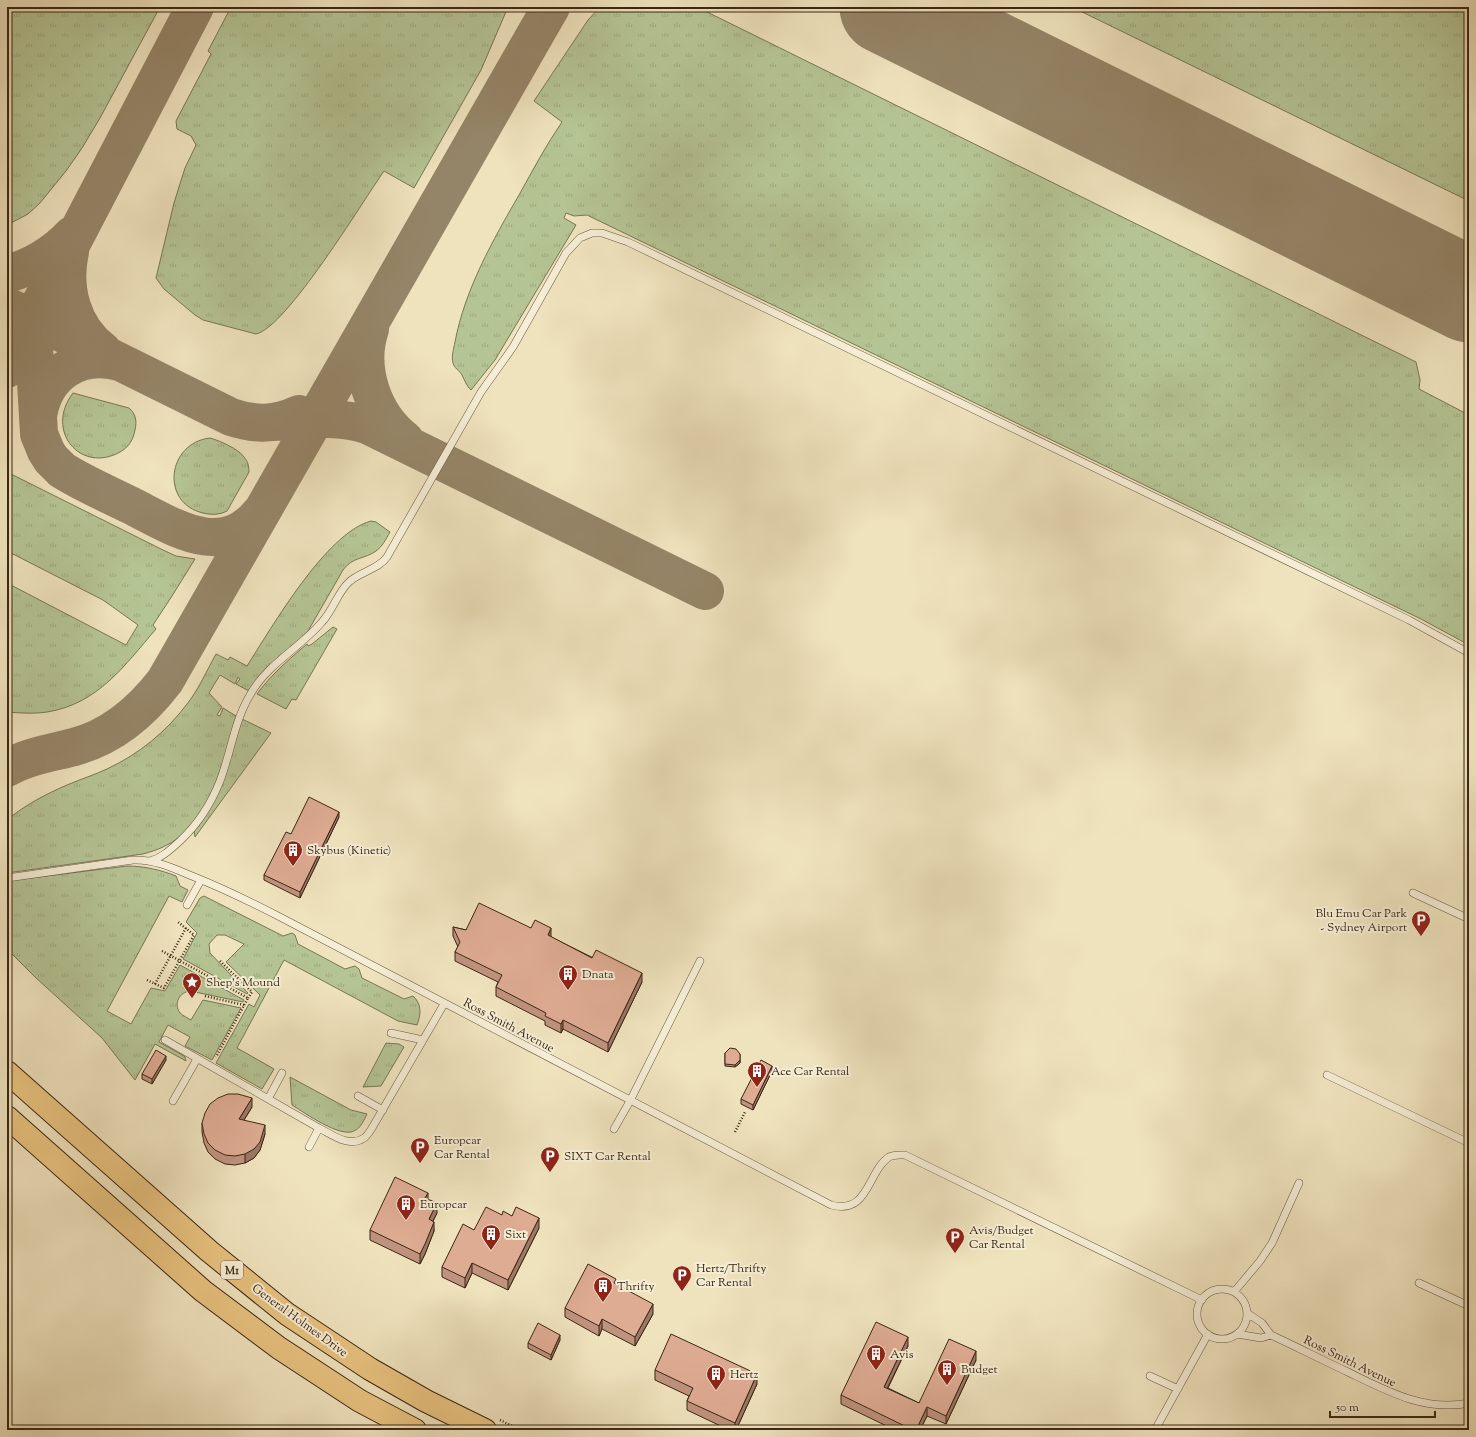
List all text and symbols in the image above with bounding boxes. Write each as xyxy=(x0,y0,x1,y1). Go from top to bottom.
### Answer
building icon: Skybus (Kinetic) xyxy=(282,839,304,867)
place label: Skybus (Kinetic) xyxy=(307,842,391,860)
place label: Blu Emu Car Park - Sydney Airport xyxy=(1315,905,1407,937)
parking icon: Blu Emu Car Park - Sydney Airport xyxy=(1410,909,1432,937)
building icon: Dnata xyxy=(557,963,579,991)
place label: Dnata xyxy=(582,966,614,984)
place icon: Shep's Mound xyxy=(181,971,203,999)
place label: Shep's Mound xyxy=(206,974,280,992)
street label: Ross Smith Avenue xyxy=(460,994,558,1058)
building icon: Ace Car Rental xyxy=(746,1060,768,1088)
place label: Ace Car Rental xyxy=(771,1063,850,1081)
place label: Europcar Car Rental xyxy=(434,1132,490,1164)
parking icon: Europcar Car Rental xyxy=(409,1136,431,1164)
parking icon: SIXT Car Rental xyxy=(539,1145,561,1173)
place label: SIXT Car Rental xyxy=(564,1148,651,1166)
building icon: Europcar xyxy=(395,1193,417,1221)
place label: Europcar xyxy=(420,1196,468,1214)
place label: Avis/Budget Car Rental xyxy=(969,1222,1034,1254)
building icon: Sixt xyxy=(480,1223,502,1251)
place label: Sixt xyxy=(505,1226,526,1244)
parking icon: Avis/Budget Car Rental xyxy=(944,1226,966,1254)
place label: Hertz/Thrifty Car Rental xyxy=(696,1260,766,1292)
road number: M1 xyxy=(221,1261,243,1279)
parking icon: Hertz/Thrifty Car Rental xyxy=(671,1264,693,1292)
building icon: Thrifty xyxy=(592,1275,614,1303)
place label: Thrifty xyxy=(617,1278,655,1296)
street label: General Holmes Drive xyxy=(248,1280,351,1362)
street label: Ross Smith Avenue xyxy=(1300,1332,1399,1392)
building icon: Avis xyxy=(865,1343,887,1371)
place label: Avis xyxy=(890,1346,914,1364)
building icon: Budget xyxy=(936,1358,958,1386)
place label: Budget xyxy=(961,1361,998,1379)
building icon: Hertz xyxy=(705,1363,727,1391)
place label: Hertz xyxy=(730,1366,759,1384)
scale bar xyxy=(1330,1393,1435,1419)
text: 50 m xyxy=(1335,1399,1359,1417)

